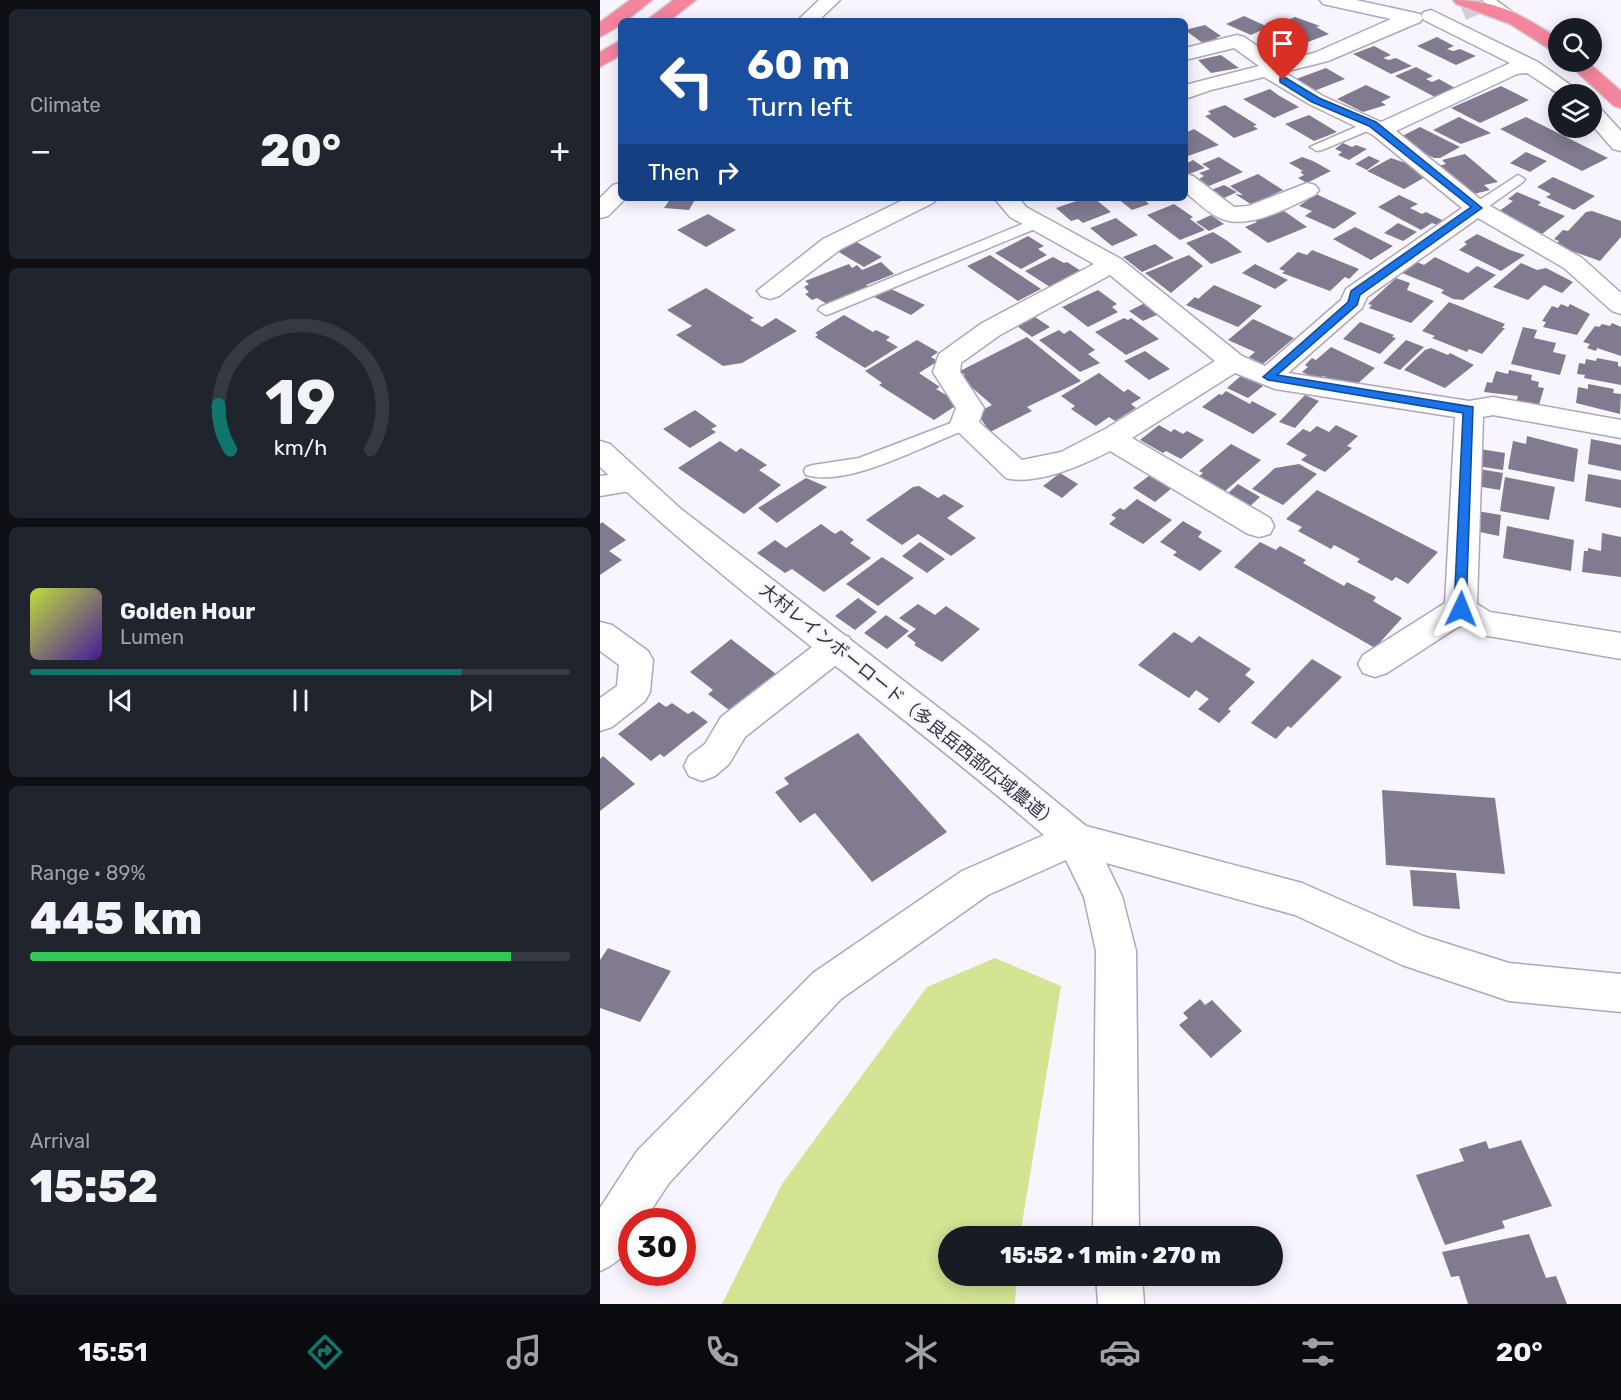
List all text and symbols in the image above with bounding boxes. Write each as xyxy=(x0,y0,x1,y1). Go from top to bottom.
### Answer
pin xyxy=(1257,18,1308,80)
map controls xyxy=(1548,18,1602,138)
button: search xyxy=(1548,18,1602,72)
icon: arrive xyxy=(1266,27,1299,60)
text: 60 m xyxy=(747,40,850,90)
icon: left xyxy=(648,42,726,120)
button: layers xyxy=(1548,84,1602,138)
text: Turn left xyxy=(747,91,852,123)
text: Climate xyxy=(30,93,101,117)
text: 20° xyxy=(260,124,341,177)
text: − xyxy=(30,131,51,170)
text: + xyxy=(549,131,570,170)
icon: right xyxy=(711,156,744,189)
text: Then xyxy=(648,159,699,186)
text: 19 xyxy=(264,366,336,440)
text: km/h xyxy=(273,435,327,460)
position arrow xyxy=(1429,577,1493,641)
street label: 大村レインボーロード（多良岳西部広域農道） xyxy=(755,579,1063,833)
text: Golden Hour xyxy=(120,598,255,625)
text: Lumen xyxy=(120,625,184,649)
icon: previous xyxy=(104,684,137,717)
icon: pause xyxy=(284,684,317,717)
icon: next xyxy=(464,684,497,717)
text: Range · 89% xyxy=(30,861,146,885)
text: 445 km xyxy=(30,892,202,945)
text: Arrival xyxy=(30,1129,90,1153)
text: 15:52 xyxy=(30,1160,158,1213)
speed limit sign: 30 xyxy=(618,1208,696,1286)
text: 15:52 · 1 min · 270 m xyxy=(1000,1242,1221,1269)
icon: directions xyxy=(304,1331,346,1373)
icon: music xyxy=(503,1331,545,1373)
icon: phone xyxy=(701,1331,743,1373)
icon: climate xyxy=(900,1331,942,1373)
icon: car xyxy=(1099,1331,1141,1373)
icon: filters xyxy=(1297,1331,1339,1373)
text: 15:51 xyxy=(78,1336,148,1368)
text: 20° xyxy=(1496,1336,1543,1368)

